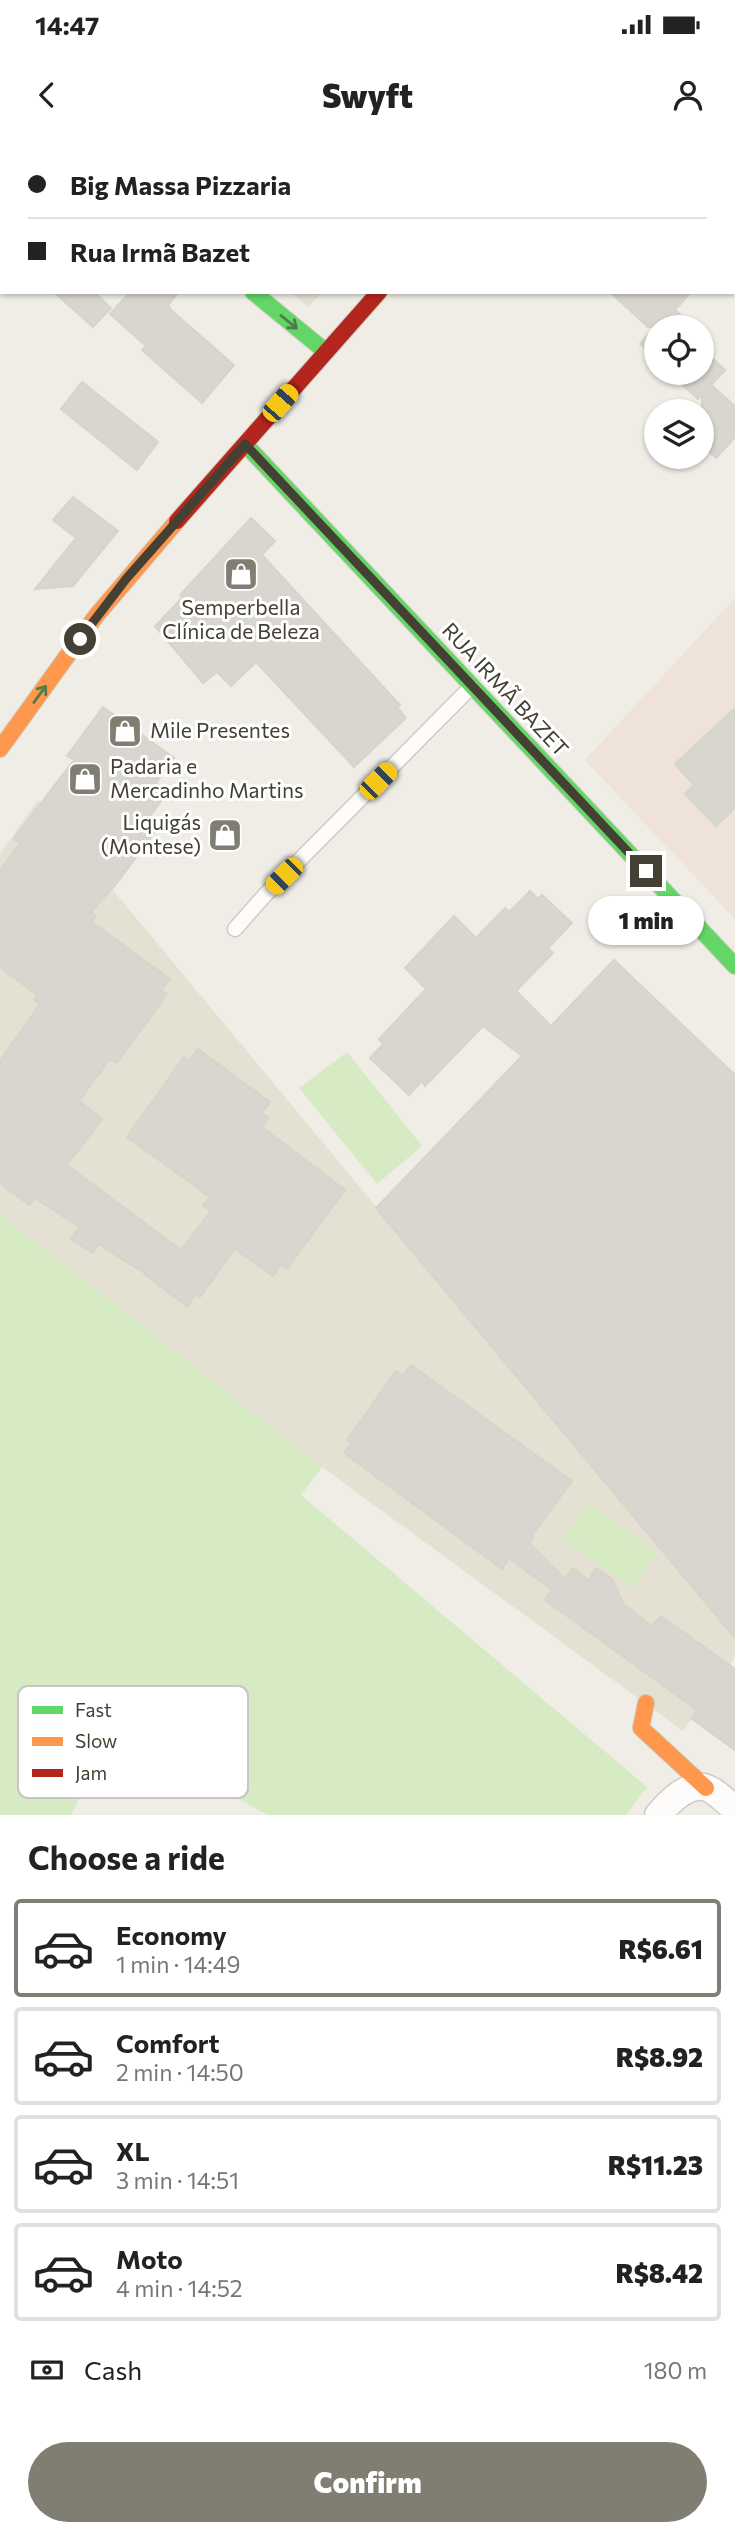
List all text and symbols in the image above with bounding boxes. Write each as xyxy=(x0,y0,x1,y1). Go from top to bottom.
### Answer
text: 14:47 xyxy=(35,9,99,40)
text: Swyft xyxy=(322,75,413,115)
icon: back xyxy=(28,76,66,114)
icon: person xyxy=(669,76,707,114)
text: Big Massa Pizzaria xyxy=(70,169,291,200)
text: Rua Irmã Bazet xyxy=(70,236,250,267)
one-way arrow xyxy=(280,314,298,329)
map controls xyxy=(644,315,714,469)
button: locate xyxy=(644,315,714,385)
car xyxy=(259,380,302,426)
button: layers xyxy=(644,399,714,469)
shop icon: Semperbella Clínica de Beleza xyxy=(222,555,260,593)
place label: Semperbella Clínica de Beleza xyxy=(162,594,320,643)
street label: RUA IRMÃ BAZET xyxy=(438,617,574,761)
route start xyxy=(64,623,96,655)
one-way arrow xyxy=(33,685,47,704)
shop icon: Mile Presentes xyxy=(106,712,144,750)
place label: Mile Presentes xyxy=(150,717,290,742)
place label: Padaria e Mercadinho Martins xyxy=(110,753,304,802)
car xyxy=(356,759,401,803)
shop icon: Padaria e Mercadinho Martins xyxy=(66,760,104,798)
place label: Liquigás (Montese) xyxy=(101,809,201,858)
shop icon: Liquigás (Montese) xyxy=(206,816,244,854)
car xyxy=(262,854,307,898)
route end xyxy=(630,855,662,887)
callout: 1 min xyxy=(588,896,704,944)
text: 1 min xyxy=(618,906,674,934)
legend xyxy=(18,1686,248,1798)
text: Fast xyxy=(75,1698,112,1721)
text: Slow xyxy=(75,1729,117,1752)
text: Jam xyxy=(75,1761,107,1784)
text: Choose a ride xyxy=(28,1837,225,1877)
icon: car xyxy=(32,1917,95,1980)
text: Economy xyxy=(116,1919,227,1950)
text: R$6.61 xyxy=(618,1933,703,1964)
text: 1 min · 14:49 xyxy=(116,1950,240,1978)
icon: car xyxy=(32,2025,95,2088)
text: Comfort xyxy=(116,2027,219,2058)
text: R$8.92 xyxy=(616,2041,703,2072)
text: 2 min · 14:50 xyxy=(116,2058,244,2086)
icon: car xyxy=(32,2133,95,2196)
text: XL xyxy=(116,2135,150,2166)
text: R$11.23 xyxy=(608,2149,703,2180)
text: 3 min · 14:51 xyxy=(116,2166,239,2194)
icon: car xyxy=(32,2241,95,2304)
text: Moto xyxy=(116,2243,183,2274)
text: R$8.42 xyxy=(615,2257,703,2288)
text: 4 min · 14:52 xyxy=(116,2274,243,2302)
icon: cash xyxy=(28,2351,66,2389)
text: Cash xyxy=(84,2354,142,2385)
text: 180 m xyxy=(644,2356,707,2384)
button: Confirm xyxy=(28,2442,707,2522)

